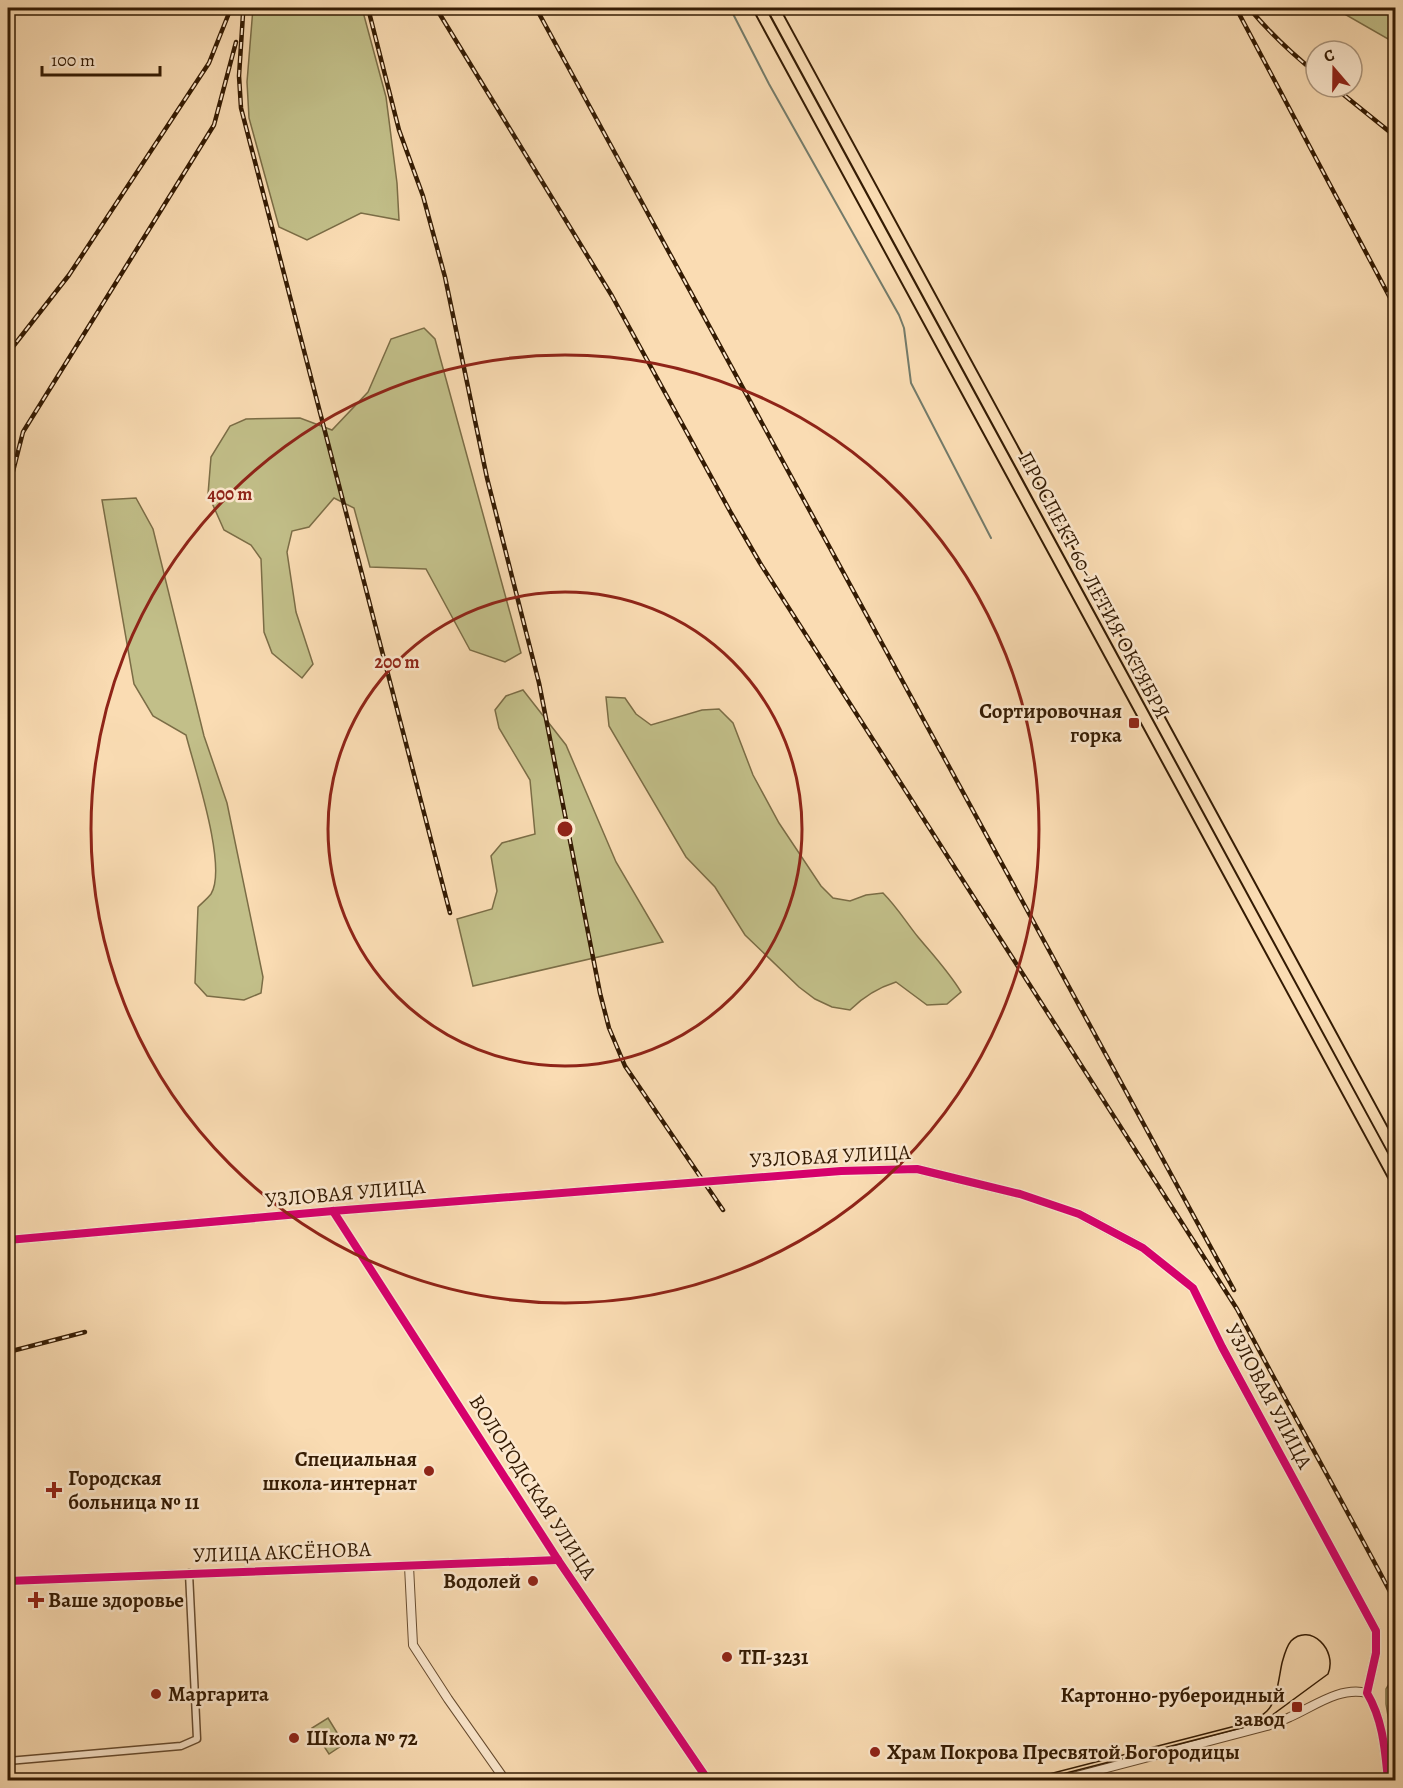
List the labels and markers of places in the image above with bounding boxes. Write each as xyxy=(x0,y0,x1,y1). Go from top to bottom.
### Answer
place label: Сортировочная горка xyxy=(979,697,1122,749)
marker: Сортировочная горка xyxy=(1127,716,1141,730)
centre of rings xyxy=(555,819,575,839)
place label: Специальная школа-интернат xyxy=(262,1445,417,1497)
place label: Городская больница № 11 xyxy=(68,1464,200,1516)
marker: Специальная школа-интернат xyxy=(422,1464,436,1478)
marker: Городская больница № 11 xyxy=(45,1481,63,1499)
place label: Водолей xyxy=(443,1567,521,1595)
marker: Водолей xyxy=(526,1574,540,1588)
place label: Ваше здоровье xyxy=(48,1586,184,1614)
marker: Ваше здоровье xyxy=(29,1593,43,1607)
place label: ТП-3231 xyxy=(739,1643,809,1671)
marker: ТП-3231 xyxy=(720,1650,734,1664)
place label: Маргарита xyxy=(168,1680,269,1708)
place label: Картонно-рубероидный завод xyxy=(1060,1681,1285,1733)
marker: Маргарита xyxy=(149,1687,163,1701)
marker: Картонно-рубероидный завод xyxy=(1290,1700,1304,1714)
place label: Школа № 72 xyxy=(306,1724,418,1752)
marker: Школа № 72 xyxy=(287,1731,301,1745)
place label: Храм Покрова Пресвятой Богородицы xyxy=(887,1738,1240,1766)
marker: Храм Покрова Пресвятой Богородицы xyxy=(868,1745,882,1759)

